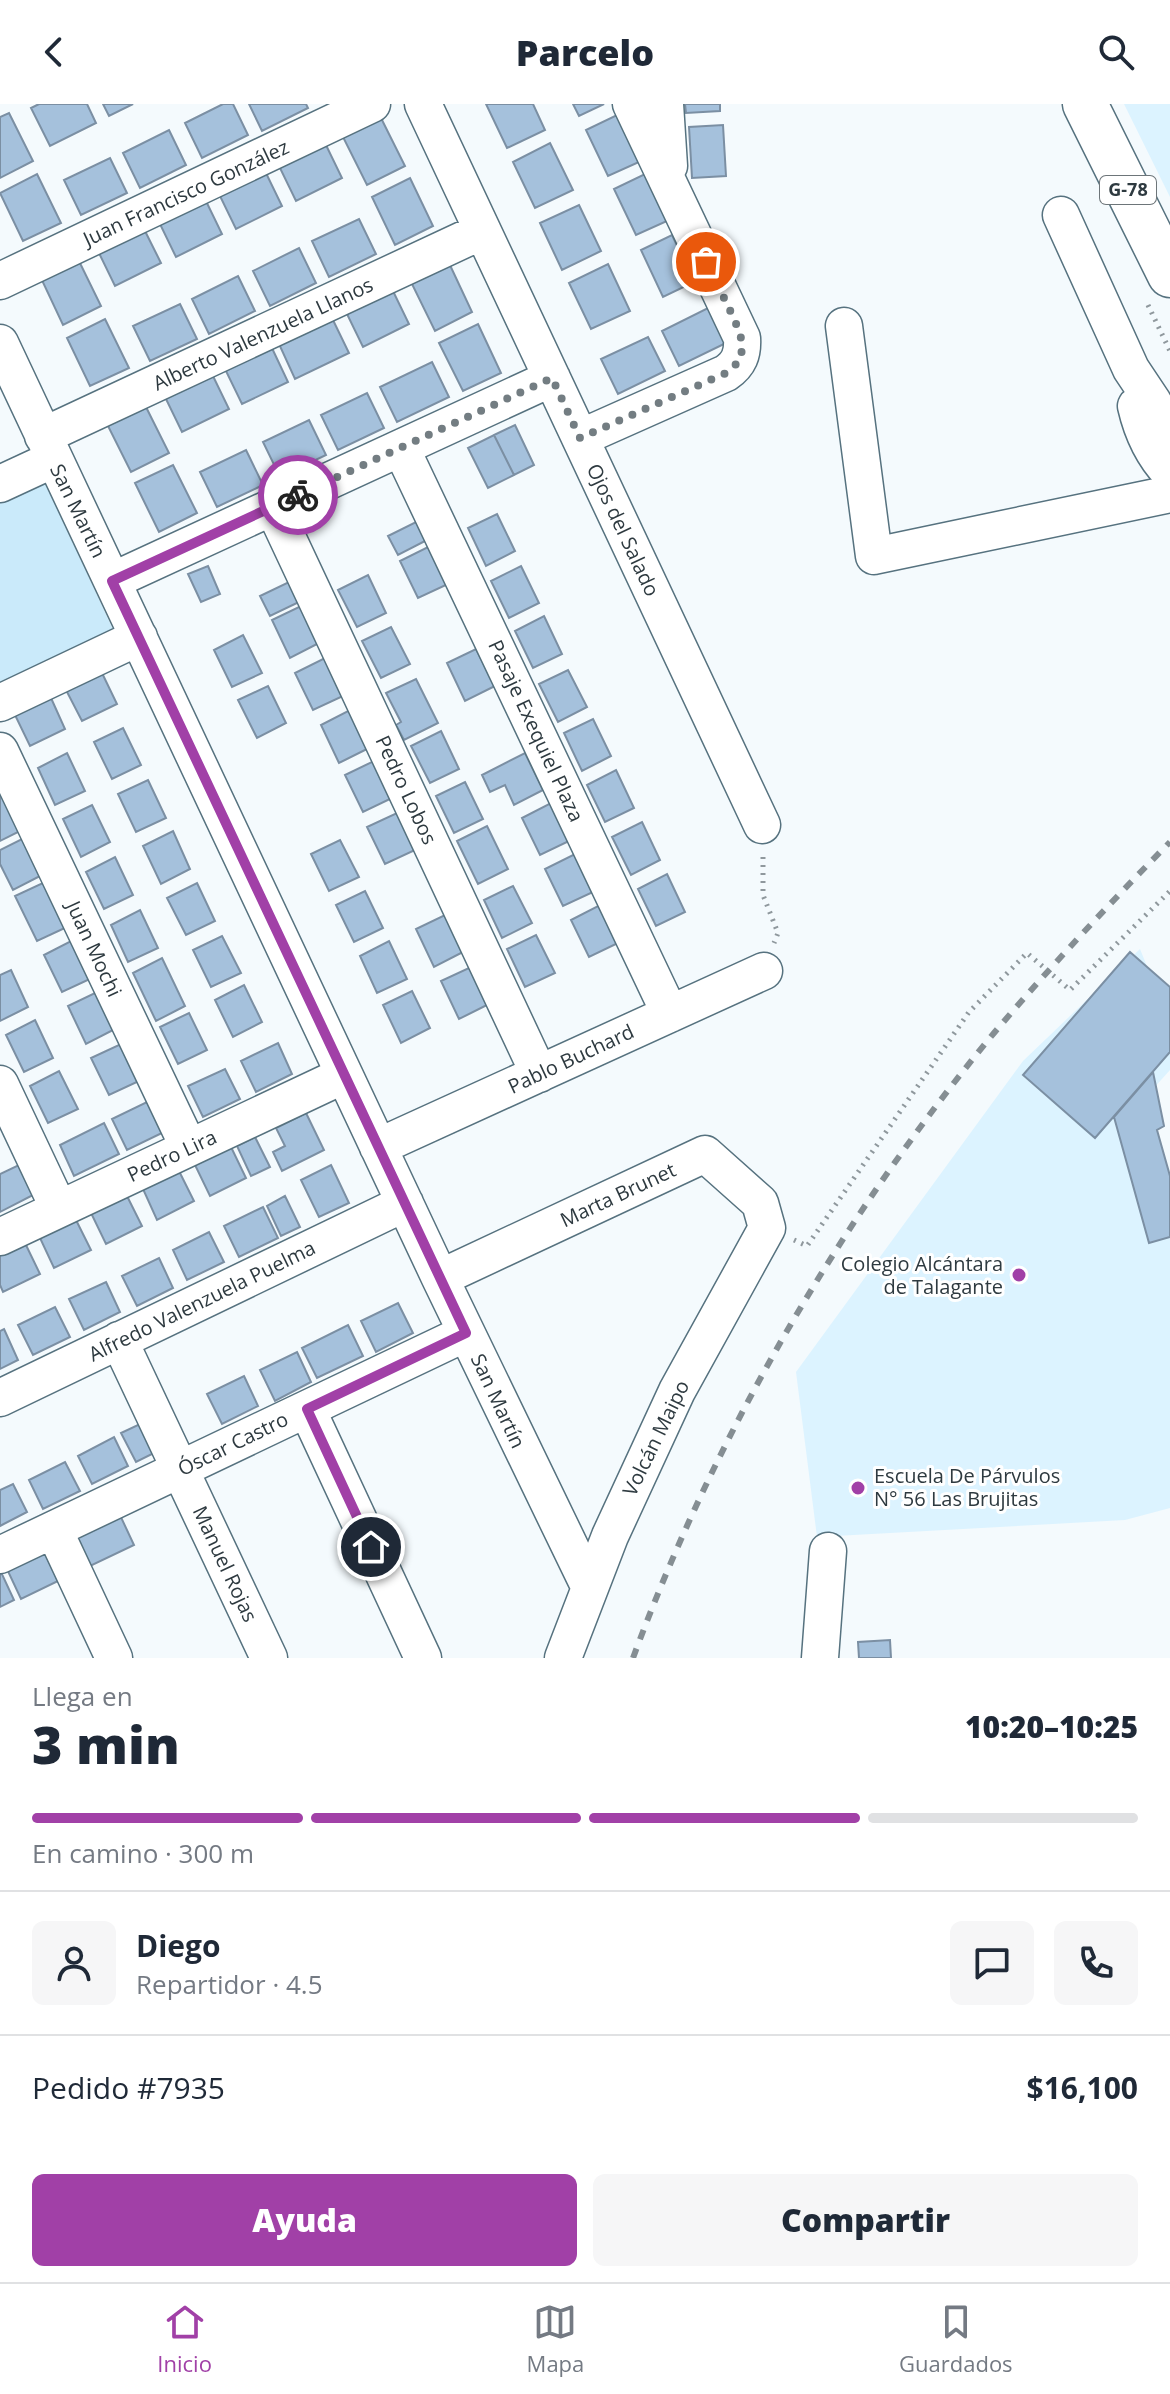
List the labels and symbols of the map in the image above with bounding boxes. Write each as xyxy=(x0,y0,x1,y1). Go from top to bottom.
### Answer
street label: Juan Francisco González xyxy=(77,133,293,253)
road number: G-78 xyxy=(1100,176,1156,204)
pin xyxy=(672,228,740,296)
street label: Alberto Valenzuela Llanos xyxy=(148,271,377,396)
courier xyxy=(258,455,338,535)
street label: San Martín xyxy=(44,459,113,562)
street label: Ojos del Salado xyxy=(581,459,666,601)
street label: Pasaje Exequiel Plaza xyxy=(482,635,590,826)
street label: Pedro Lobos xyxy=(369,731,443,849)
street label: Juan Mochi xyxy=(60,895,128,1001)
street label: Pablo Buchard xyxy=(503,1018,638,1100)
street label: Pedro Lira xyxy=(123,1123,221,1188)
street label: Marta Brunet xyxy=(556,1156,680,1233)
street label: Alfredo Valenzuela Puelma xyxy=(84,1234,320,1367)
place label: Colegio Alcántara de Talagante xyxy=(841,1250,1003,1300)
marker: Colegio Alcántara de Talagante xyxy=(1010,1266,1028,1284)
street label: San Martín xyxy=(465,1349,532,1452)
street label: Volcán Maipo xyxy=(616,1375,695,1500)
street label: Óscar Castro xyxy=(173,1405,293,1482)
place label: Escuela De Párvulos N° 56 Las Brujitas xyxy=(874,1462,1060,1512)
marker: Escuela De Párvulos N° 56 Las Brujitas xyxy=(849,1479,867,1497)
street label: Manuel Rojas xyxy=(187,1501,264,1626)
pin xyxy=(337,1513,405,1581)

